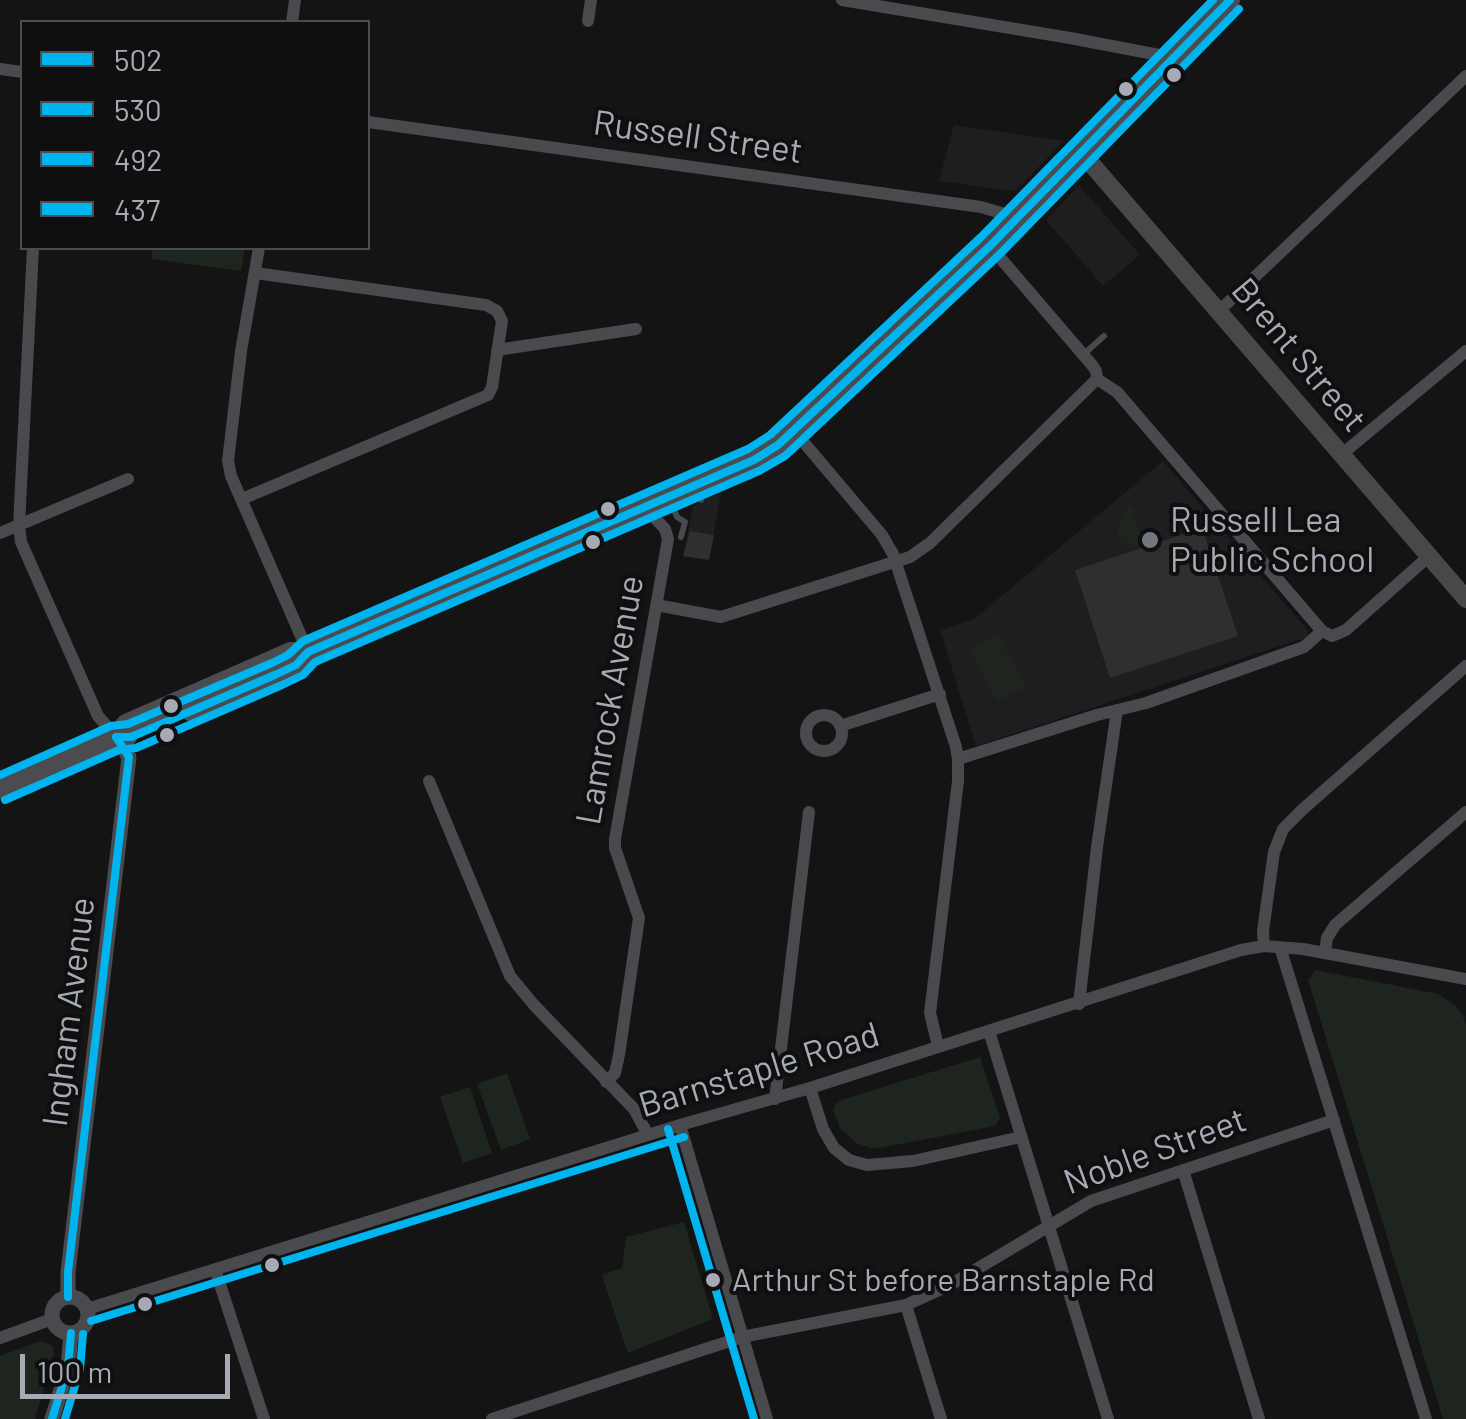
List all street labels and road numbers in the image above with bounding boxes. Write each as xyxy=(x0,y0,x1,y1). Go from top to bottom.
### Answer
street label: Russell Street xyxy=(591,102,805,172)
street label: Brent Street xyxy=(1223,270,1375,440)
street label: Lamrock Avenue xyxy=(567,572,653,828)
street label: Ingham Avenue xyxy=(34,895,104,1129)
street label: Barnstaple Road xyxy=(634,1014,884,1126)
street label: Noble Street xyxy=(1058,1099,1252,1203)

